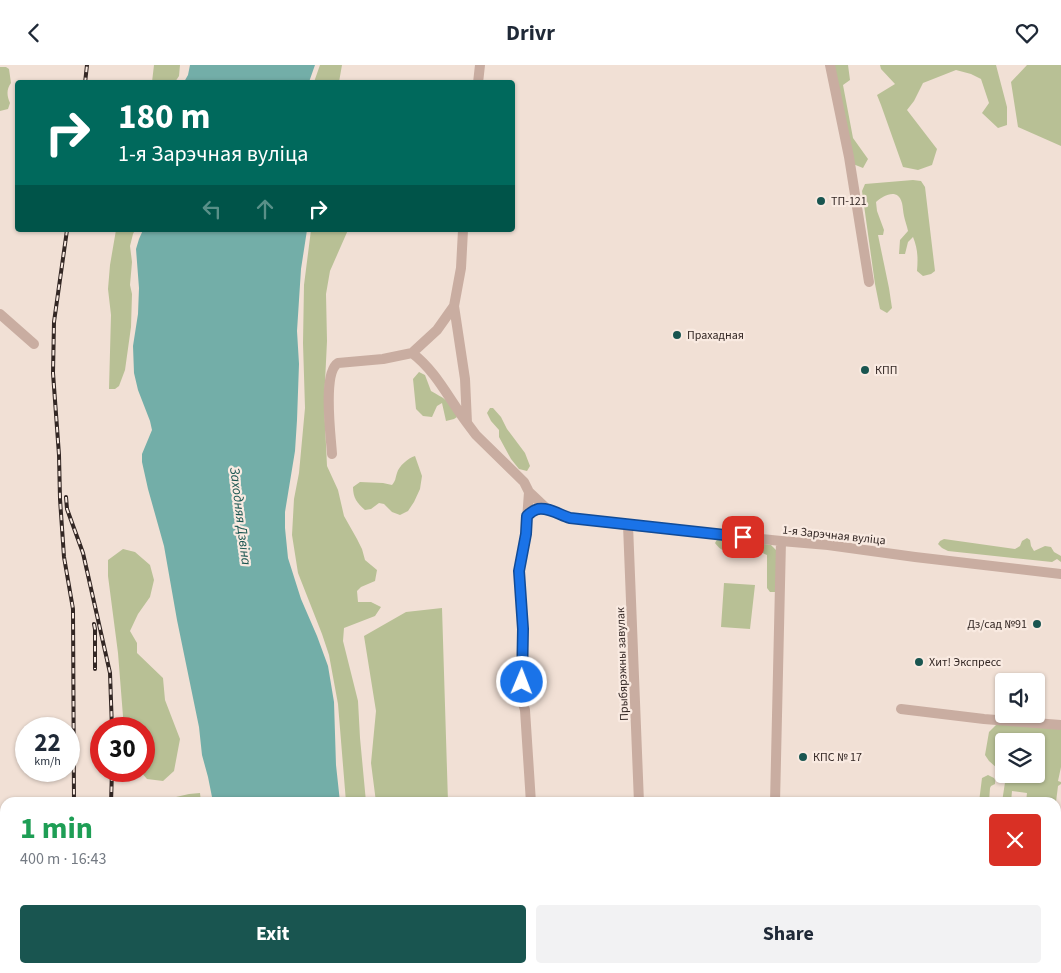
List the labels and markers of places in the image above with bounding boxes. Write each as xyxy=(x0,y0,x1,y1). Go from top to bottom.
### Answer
place label: ТП-121 xyxy=(831,193,867,210)
marker: ТП-121 xyxy=(815,195,827,207)
place label: Прахадная xyxy=(687,327,744,344)
marker: Прахадная xyxy=(671,329,683,341)
place label: КПП xyxy=(875,362,897,379)
marker: КПП xyxy=(859,364,871,376)
pin xyxy=(722,516,764,558)
place label: Дз/сад №91 xyxy=(967,616,1027,633)
marker: Дз/сад №91 xyxy=(1031,618,1043,630)
place label: Хит! Экспресс xyxy=(929,654,1002,671)
marker: Хит! Экспресс xyxy=(913,656,925,668)
place label: КПС № 17 xyxy=(813,749,862,766)
marker: КПС № 17 xyxy=(797,751,809,763)

